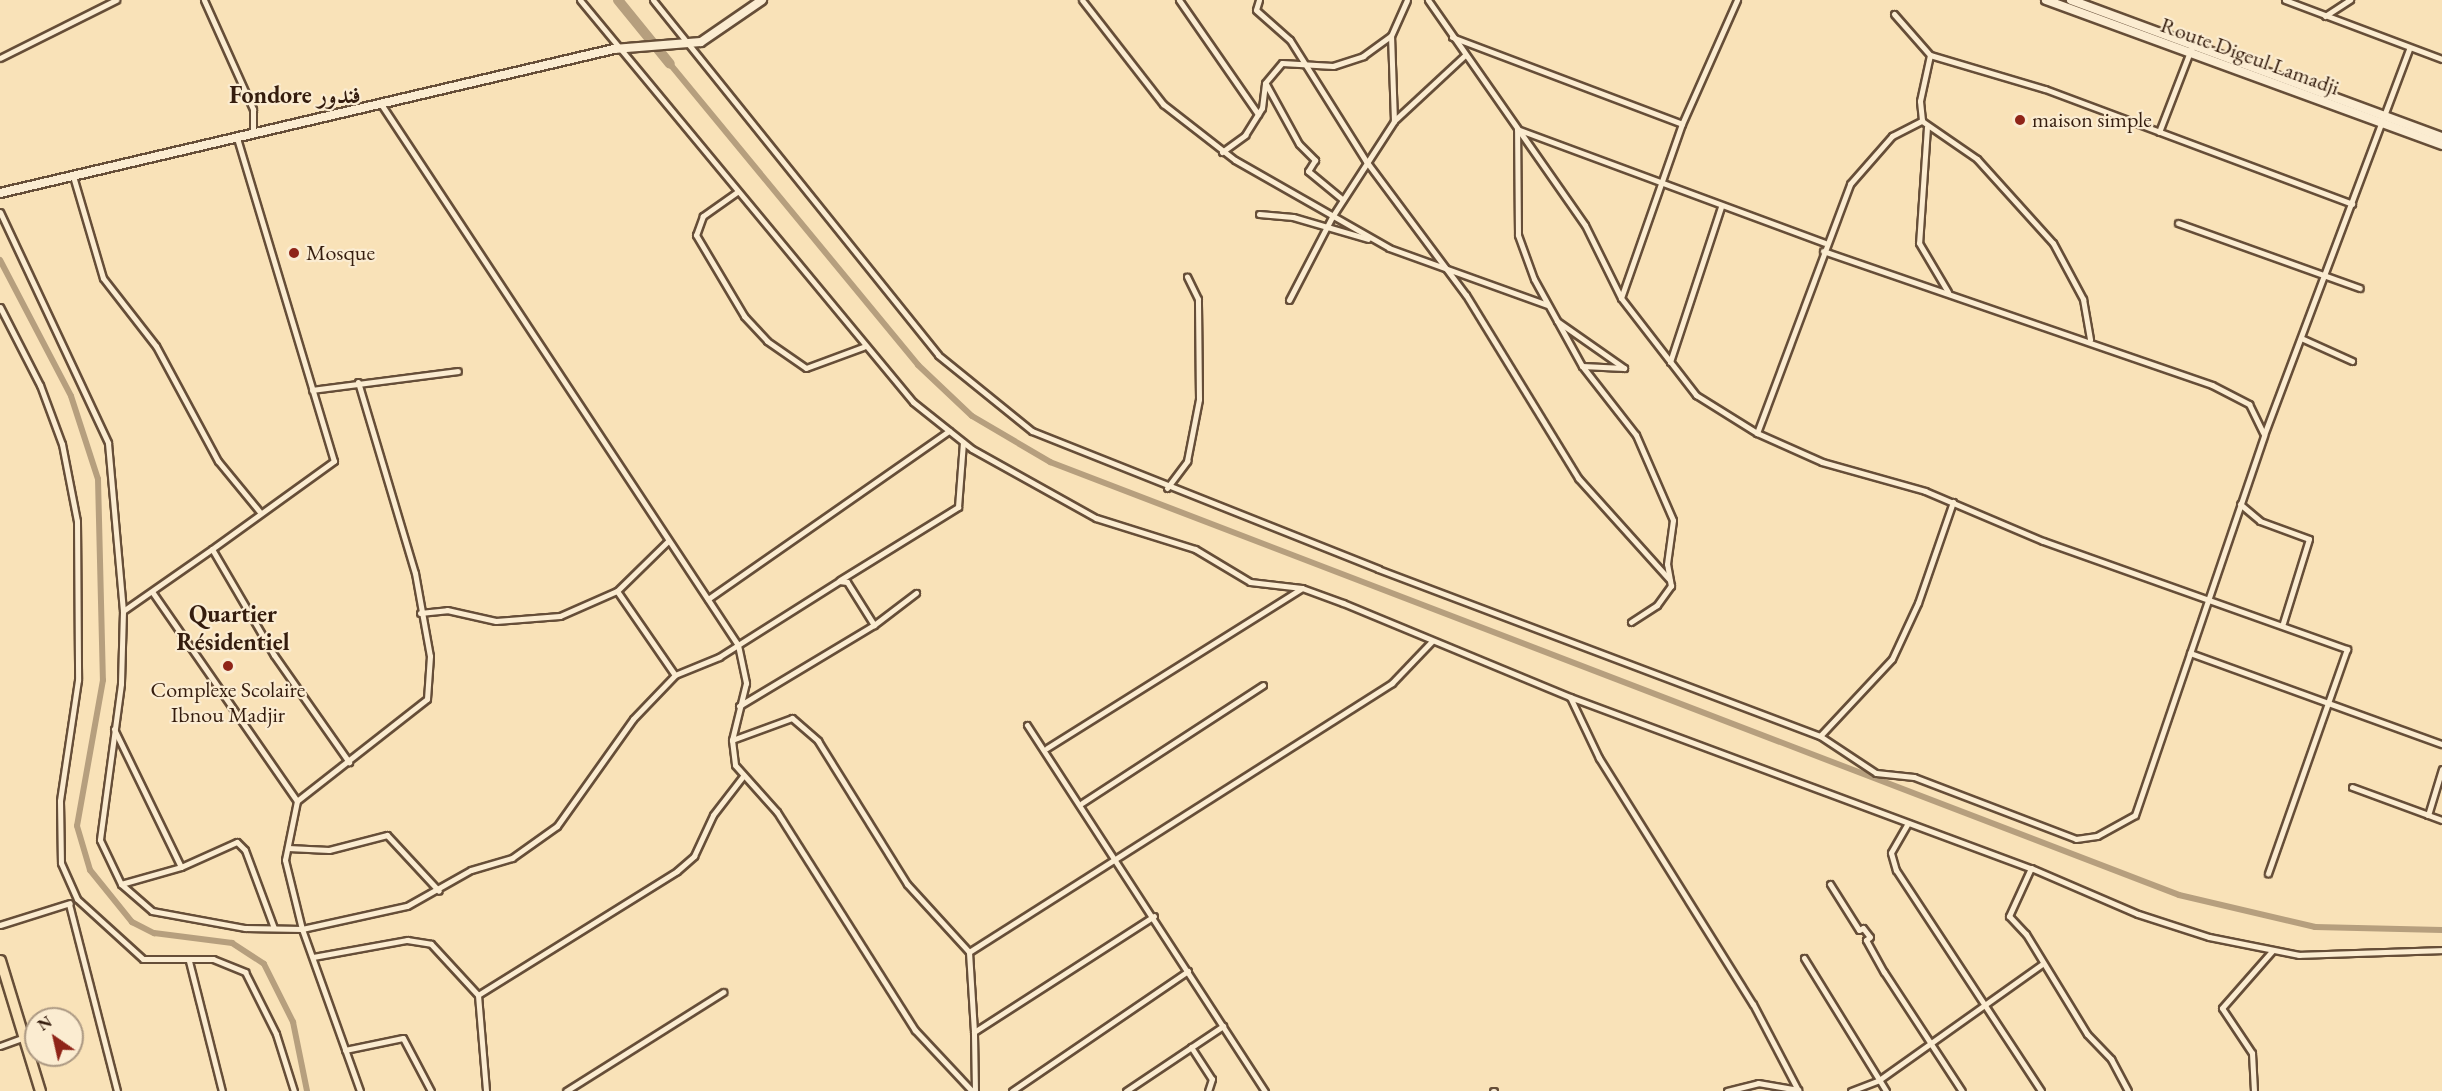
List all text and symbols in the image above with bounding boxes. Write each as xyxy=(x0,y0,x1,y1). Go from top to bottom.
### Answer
street label: Route Digeul Lamadji xyxy=(2157,11,2343,101)
district label: Fondore فندور xyxy=(229,81,361,109)
place label: maison simple xyxy=(2032,107,2152,133)
marker: maison simple xyxy=(2013,113,2027,127)
place label: Mosque xyxy=(306,240,375,266)
marker: Mosque xyxy=(287,246,301,260)
district label: Quartier Résidentiel xyxy=(177,600,289,656)
marker: Complexe Scolaire Ibnou Madjir xyxy=(221,659,235,673)
place label: Complexe Scolaire Ibnou Madjir xyxy=(151,676,305,728)
north arrow xyxy=(24,1007,84,1067)
text: N xyxy=(34,1011,56,1036)

